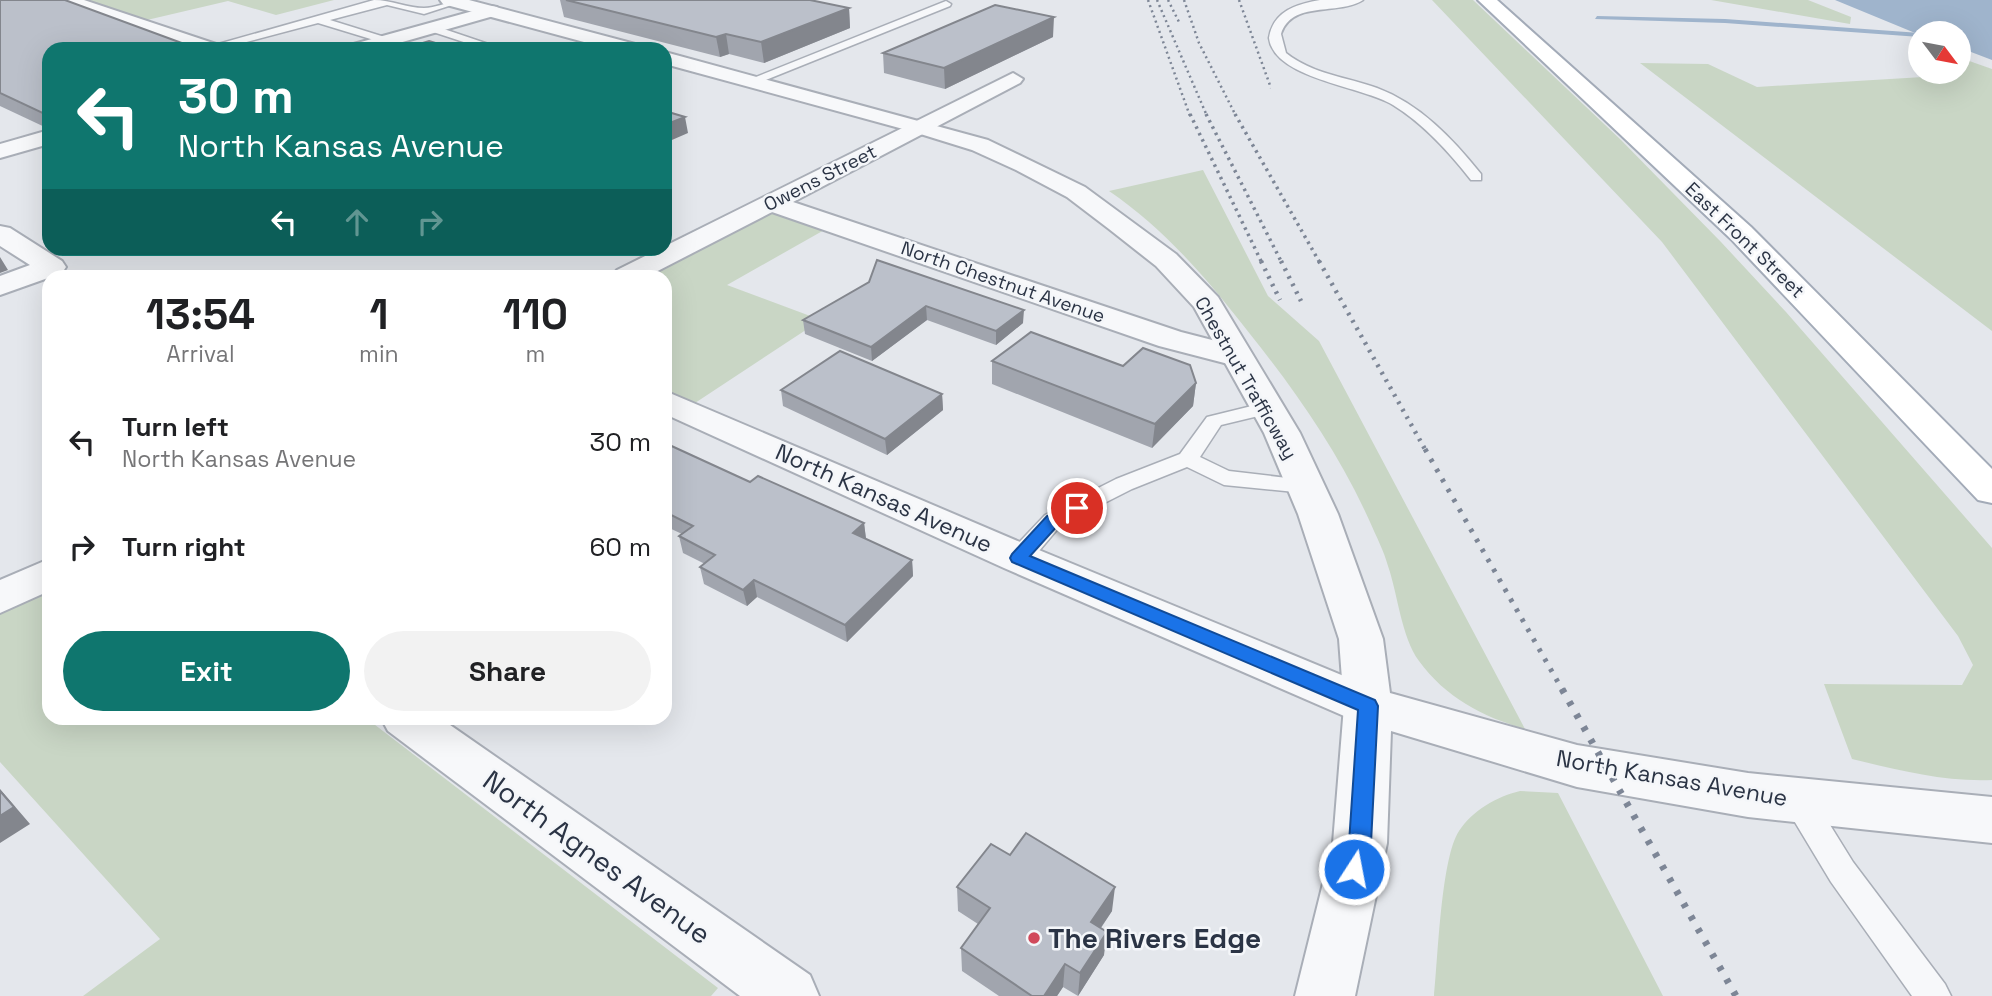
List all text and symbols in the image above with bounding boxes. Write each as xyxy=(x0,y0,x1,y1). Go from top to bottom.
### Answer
north arrow xyxy=(1908,21,1970,84)
map controls xyxy=(1908,21,1971,84)
text: 30 m xyxy=(178,65,294,127)
icon: left xyxy=(63,70,154,161)
text: North Kansas Avenue xyxy=(178,126,504,166)
street label: Owens Street xyxy=(759,139,881,217)
street label: East Front Street xyxy=(1680,177,1810,303)
icon: left xyxy=(265,203,303,241)
icon: ahead xyxy=(338,203,376,241)
icon: right xyxy=(411,203,449,241)
street label: North Chestnut Avenue xyxy=(898,235,1108,329)
text: 13:54 xyxy=(146,288,255,341)
text: 1 xyxy=(369,288,388,341)
text: 110 xyxy=(503,288,568,341)
street label: Chestnut Trafficway xyxy=(1189,292,1303,464)
text: Arrival xyxy=(166,339,235,369)
text: min xyxy=(359,339,399,369)
text: m xyxy=(525,339,545,369)
text: Turn left xyxy=(122,410,229,444)
icon: left xyxy=(63,423,101,461)
text: 30 m xyxy=(590,425,651,459)
street label: North Kansas Avenue xyxy=(771,437,997,559)
text: North Kansas Avenue xyxy=(122,444,356,474)
pin xyxy=(1047,478,1107,538)
icon: arrive xyxy=(1058,489,1096,527)
icon: right xyxy=(63,528,101,566)
text: Turn right xyxy=(122,530,246,564)
text: 60 m xyxy=(589,530,651,564)
button: Exit xyxy=(63,631,350,711)
button: Share xyxy=(364,631,651,711)
street label: North Kansas Avenue xyxy=(1554,743,1790,813)
street label: North Agnes Avenue xyxy=(476,762,718,952)
position arrow xyxy=(1317,832,1391,906)
place label: The Rivers Edge xyxy=(1048,920,1261,956)
marker: The Rivers Edge xyxy=(1026,930,1042,946)

